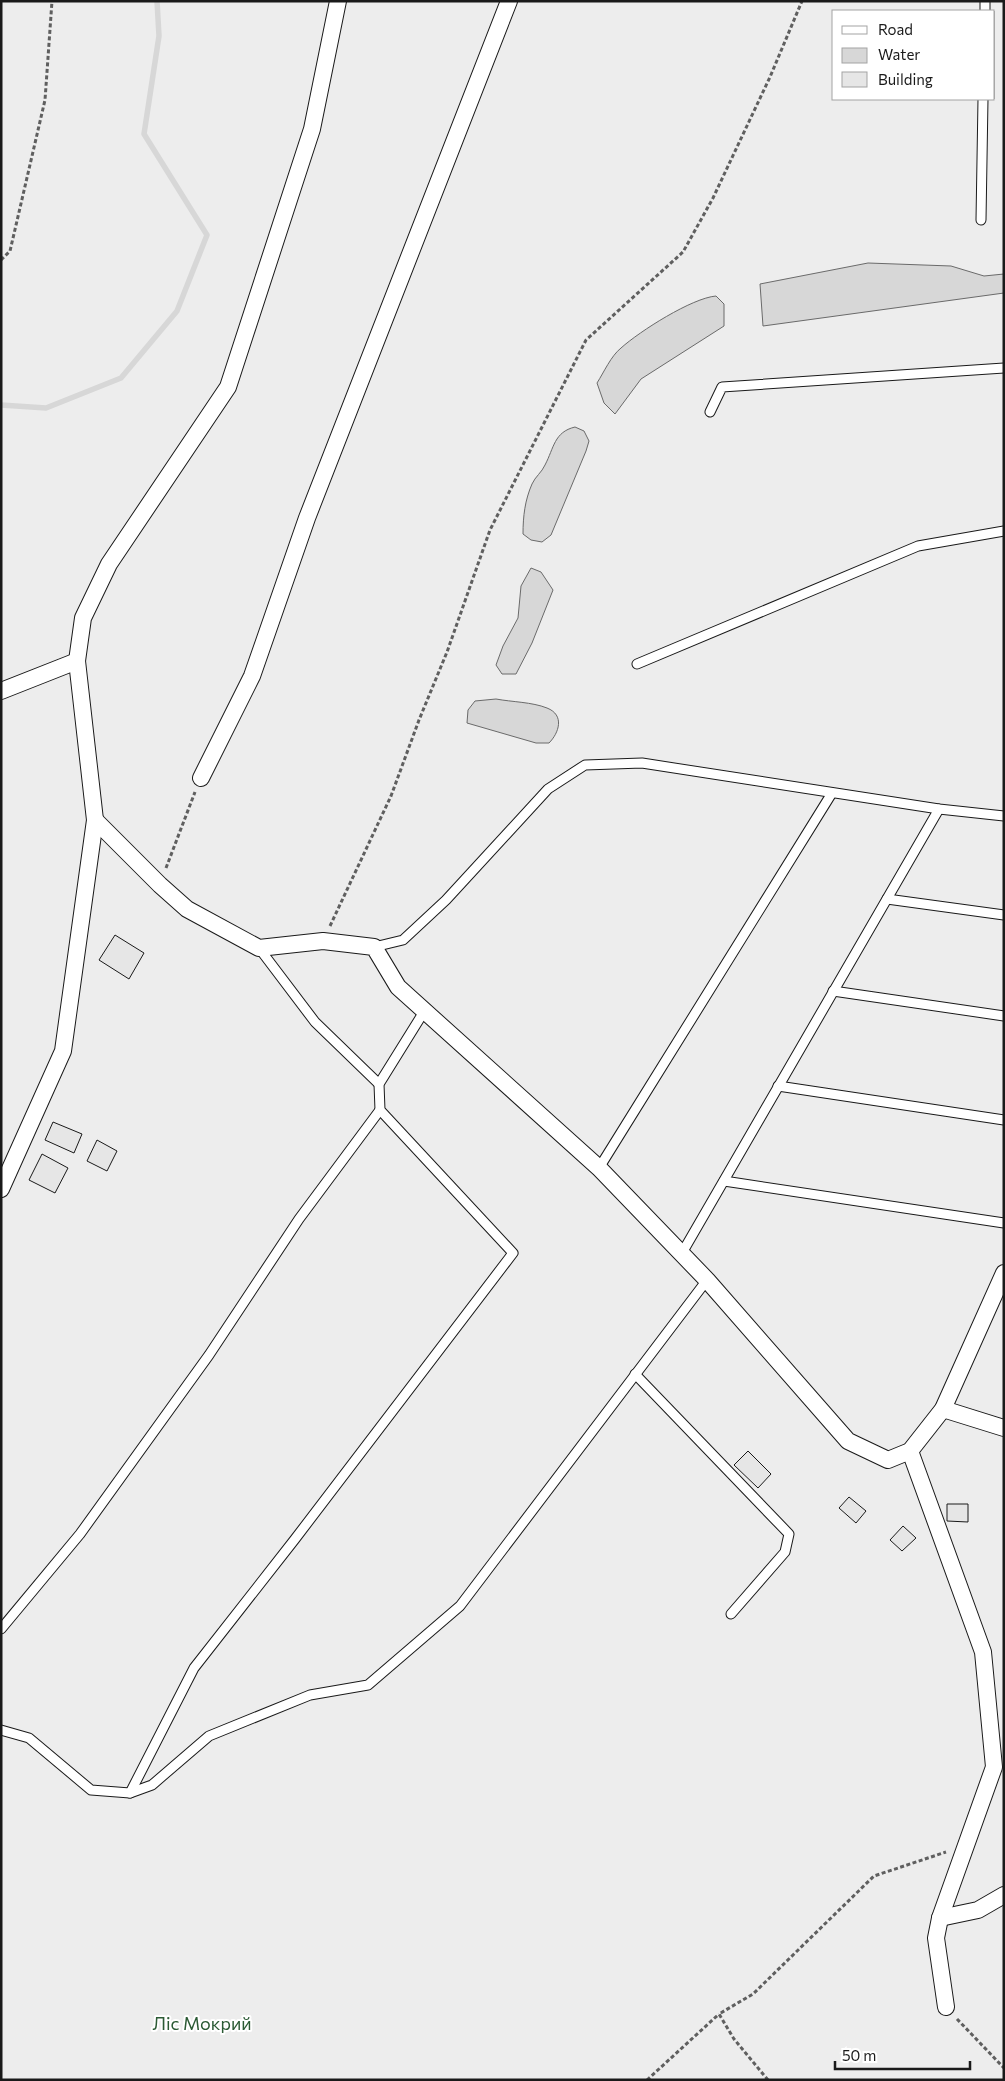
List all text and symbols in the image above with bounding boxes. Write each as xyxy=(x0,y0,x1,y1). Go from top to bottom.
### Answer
legend xyxy=(832,10,995,100)
text: Road xyxy=(878,20,913,38)
text: Water xyxy=(878,45,920,63)
text: Building xyxy=(878,70,933,88)
park label: Ліс Мокрий xyxy=(152,2012,252,2034)
scale bar xyxy=(835,2038,970,2070)
text: 50 m xyxy=(842,2046,876,2064)

